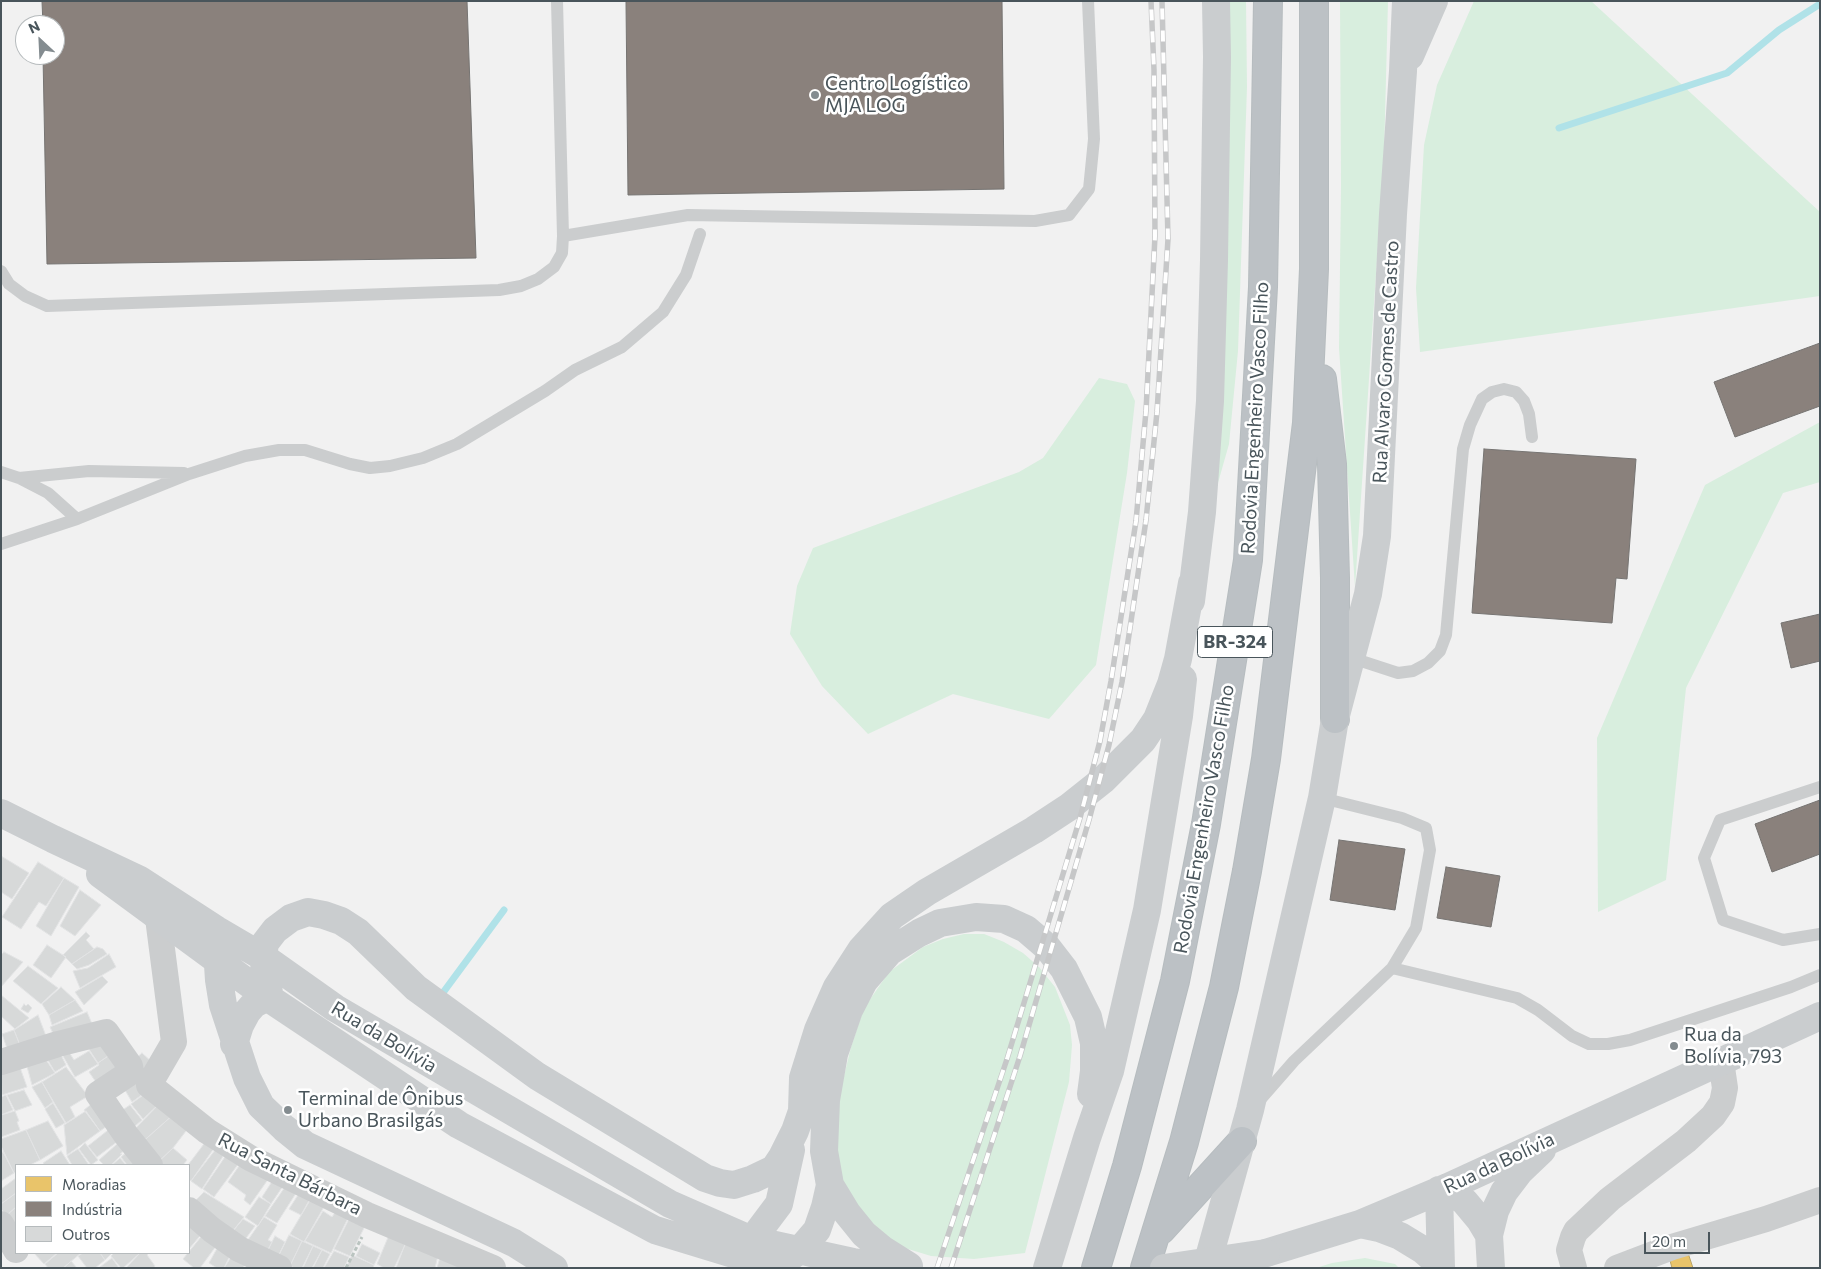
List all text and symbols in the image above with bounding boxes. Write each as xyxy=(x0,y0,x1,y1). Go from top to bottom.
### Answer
north arrow xyxy=(15,15,65,65)
text: N xyxy=(26,17,42,37)
place label: Centro Logístico MJA LOG xyxy=(825,73,968,117)
marker: Centro Logístico MJA LOG xyxy=(809,89,821,101)
street label: Rua Alvaro Gomes de Castro xyxy=(1368,240,1404,484)
street label: Rodovia Engenheiro Vasco Filho xyxy=(1236,281,1274,555)
road number: BR-324 xyxy=(1198,626,1272,658)
street label: Rodovia Engenheiro Vasco Filho xyxy=(1169,683,1239,955)
street label: Rua da Bolívia xyxy=(327,997,441,1077)
place label: Rua da Bolívia, 793 xyxy=(1684,1024,1782,1068)
marker: Rua da Bolívia, 793 xyxy=(1668,1040,1680,1052)
place label: Terminal de Ônibus Urbano Brasilgás xyxy=(298,1088,463,1132)
marker: Terminal de Ônibus Urbano Brasilgás xyxy=(282,1104,294,1116)
street label: Rua da Bolívia xyxy=(1440,1127,1558,1199)
street label: Rua Santa Bárbara xyxy=(214,1128,366,1220)
legend xyxy=(15,1164,190,1254)
text: Moradias xyxy=(62,1175,126,1193)
text: Indústria xyxy=(62,1200,122,1218)
scale bar xyxy=(1646,1222,1712,1254)
text: Outros xyxy=(62,1225,110,1243)
text: 20 m xyxy=(1652,1232,1686,1250)

